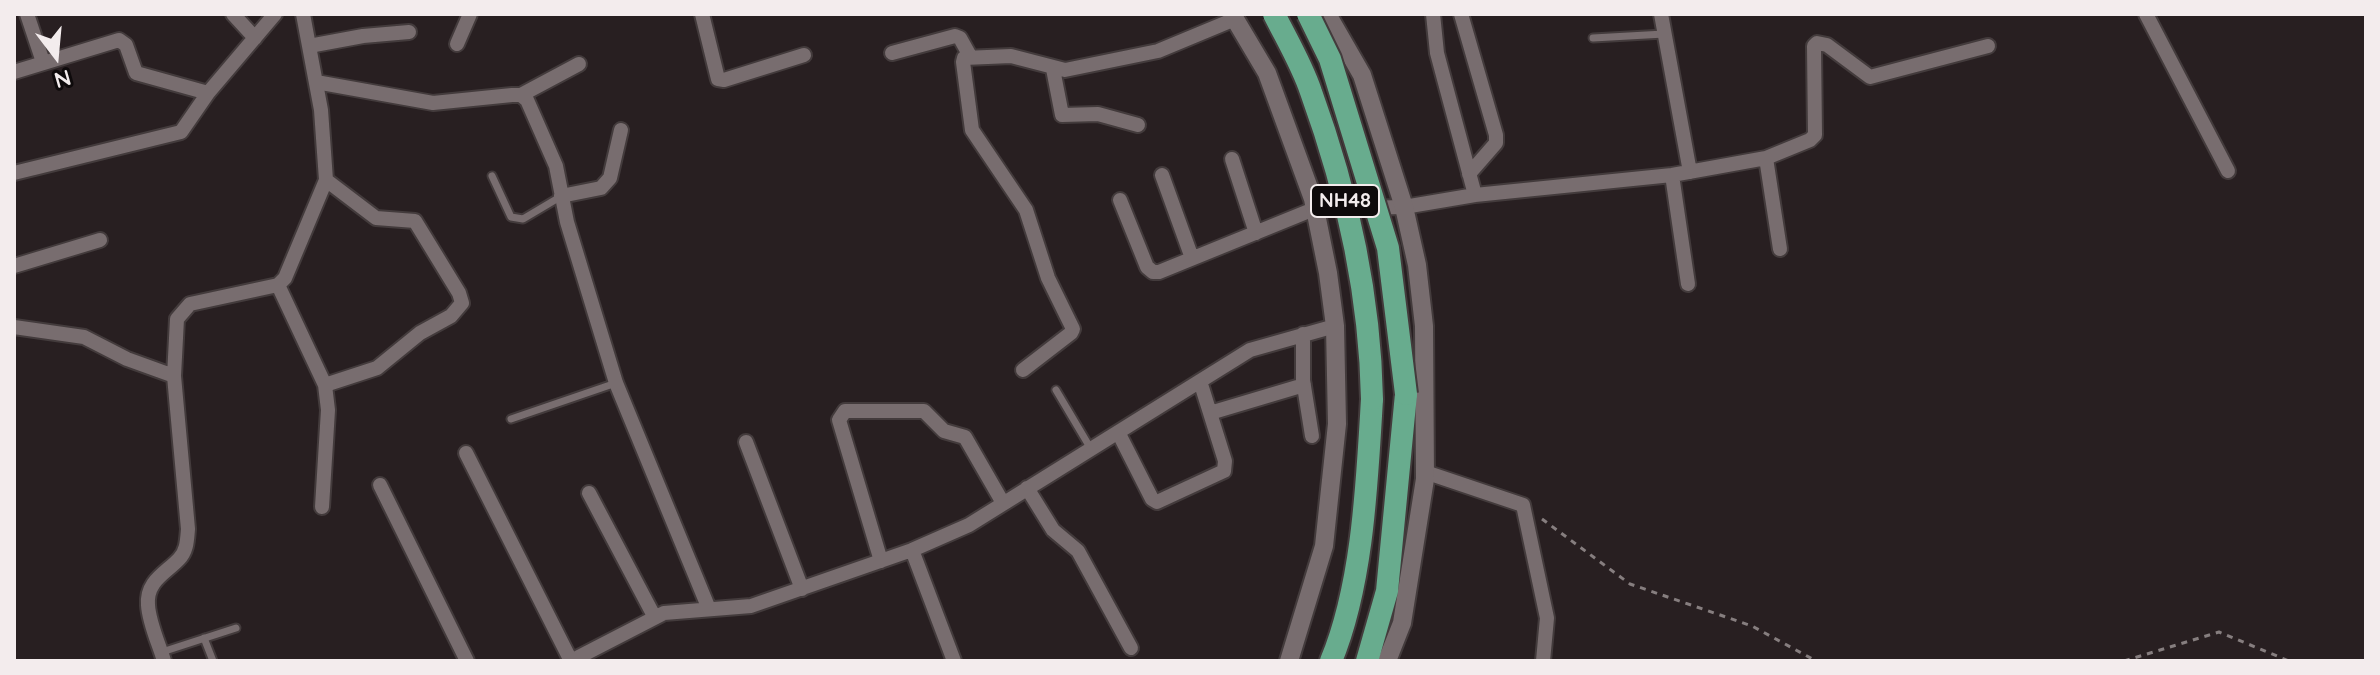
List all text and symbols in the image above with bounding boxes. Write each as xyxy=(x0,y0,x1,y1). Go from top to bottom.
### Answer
north arrow xyxy=(16,16,96,96)
text: N xyxy=(51,63,74,95)
road number: NH48 xyxy=(1311,185,1379,217)

